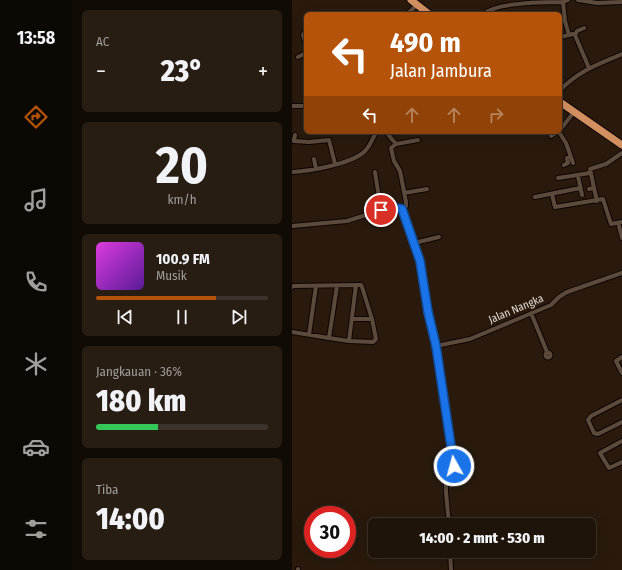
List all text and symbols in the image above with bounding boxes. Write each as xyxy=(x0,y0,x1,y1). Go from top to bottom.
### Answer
text: 490 m xyxy=(390,26,461,59)
text: 13:58 xyxy=(17,27,55,49)
icon: left xyxy=(324,28,376,80)
text: AC xyxy=(96,34,109,49)
text: 23° xyxy=(161,53,203,89)
text: − xyxy=(96,58,106,85)
text: + xyxy=(258,58,268,85)
text: Jalan Jambura xyxy=(390,60,492,82)
icon: directions xyxy=(22,103,50,131)
icon: left xyxy=(359,104,381,126)
icon: ahead xyxy=(401,104,423,126)
icon: ahead xyxy=(443,104,465,126)
icon: right xyxy=(485,104,507,126)
text: 20 xyxy=(156,134,208,197)
icon: music xyxy=(22,186,50,214)
text: km/h xyxy=(168,192,197,207)
pin xyxy=(364,193,398,227)
icon: arrive xyxy=(370,199,392,221)
text: 100.9 FM xyxy=(156,250,210,268)
icon: phone xyxy=(22,268,50,296)
text: Musik xyxy=(156,268,187,283)
street label: Jalan Nangka xyxy=(487,292,545,326)
icon: previous xyxy=(114,306,136,328)
icon: pause xyxy=(171,306,193,328)
icon: next xyxy=(228,306,250,328)
icon: climate xyxy=(22,350,50,378)
text: Jangkauan · 36% xyxy=(96,364,182,379)
text: 180 km xyxy=(96,383,186,419)
icon: car xyxy=(22,433,50,461)
position arrow xyxy=(433,445,475,487)
text: Tiba xyxy=(96,482,118,497)
text: 14:00 xyxy=(96,501,165,537)
speed limit sign: 30 xyxy=(304,506,356,558)
icon: filters xyxy=(22,515,50,543)
text: 14:00 · 2 mnt · 530 m xyxy=(419,529,545,547)

